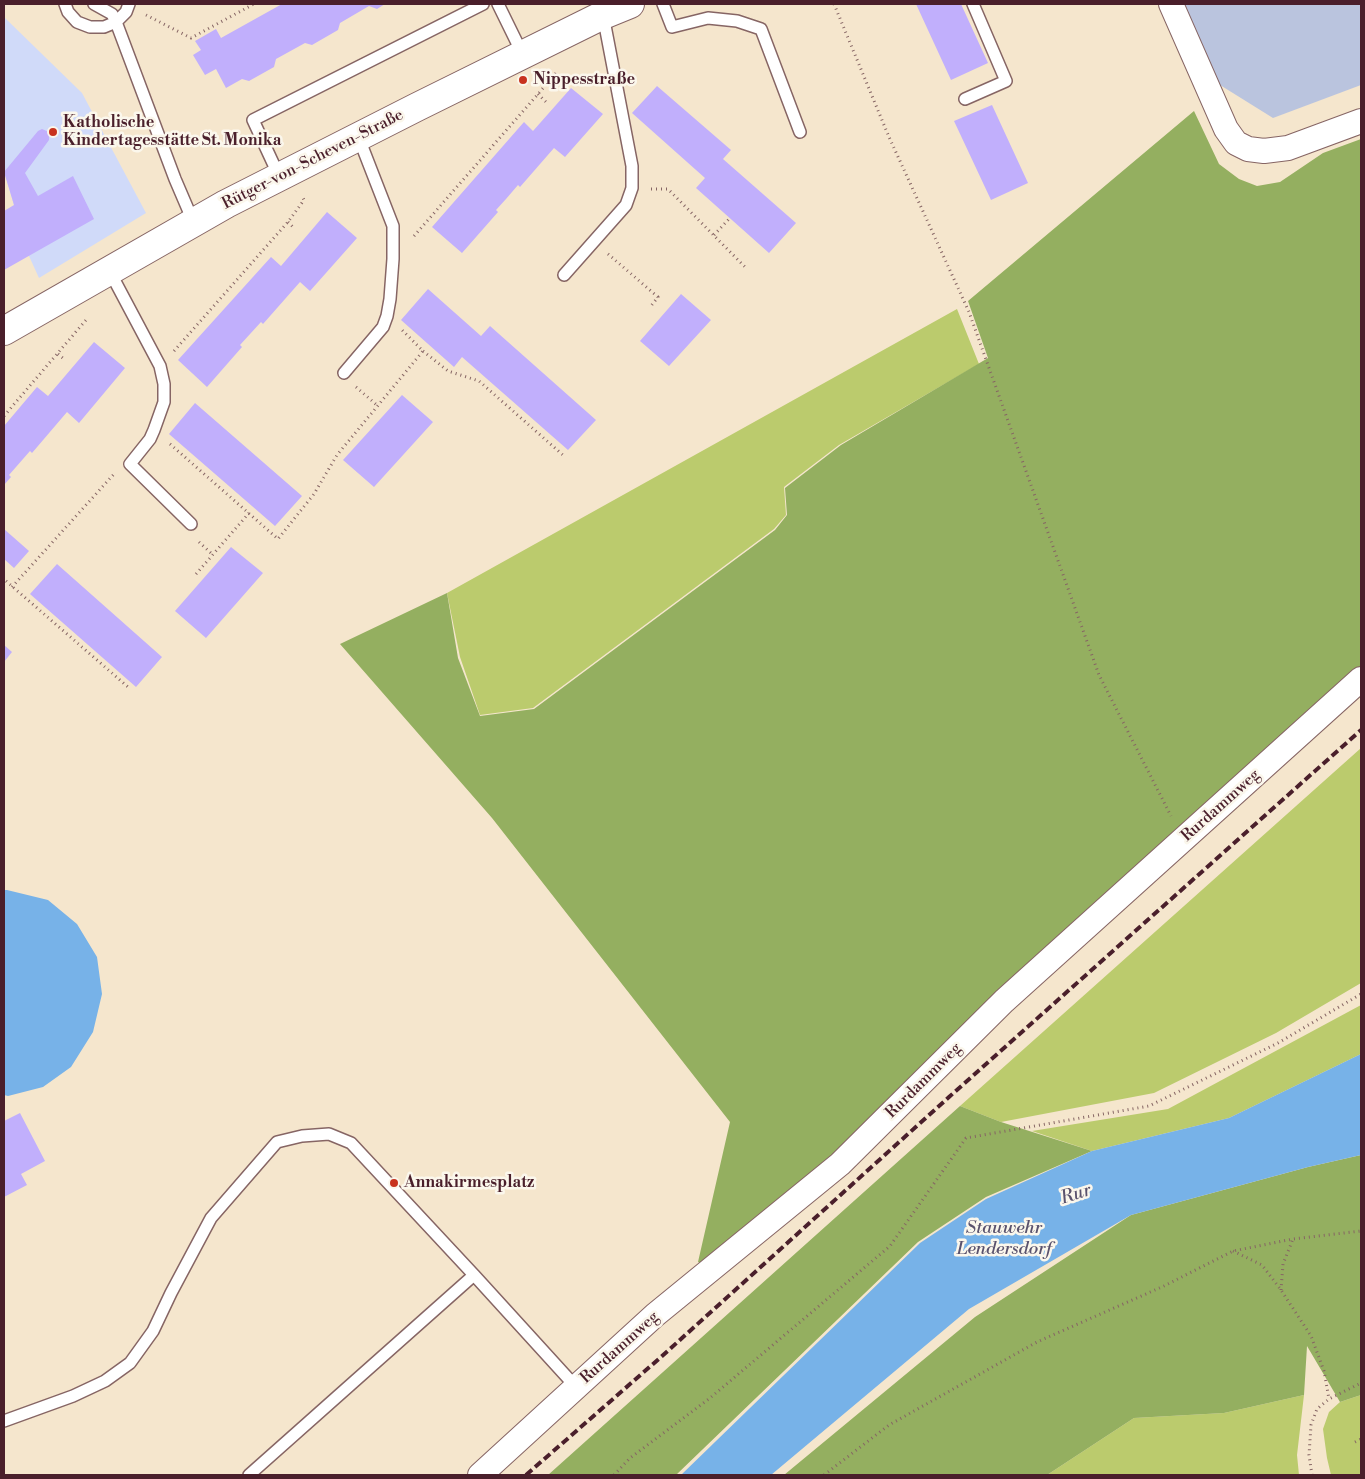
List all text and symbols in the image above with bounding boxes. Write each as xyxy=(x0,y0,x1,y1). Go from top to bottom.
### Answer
place label: Nippesstraße xyxy=(533,70,635,90)
marker: Nippesstraße xyxy=(517,74,529,86)
street label: Rütger-von-Scheven-Straße xyxy=(219,106,407,214)
place label: Katholische Kindertagesstätte St. Monika xyxy=(63,113,281,151)
marker: Katholische Kindertagesstätte St. Monika xyxy=(47,126,59,138)
street label: Rurdammweg xyxy=(1178,766,1264,846)
street label: Rurdammweg xyxy=(882,1039,966,1123)
place label: Annakirmesplatz xyxy=(404,1173,534,1193)
marker: Annakirmesplatz xyxy=(388,1177,400,1189)
water label: Rur xyxy=(1058,1180,1094,1210)
water label: Stauwehr Lendersdorf xyxy=(957,1218,1051,1260)
street label: Rurdammweg xyxy=(577,1308,663,1388)

